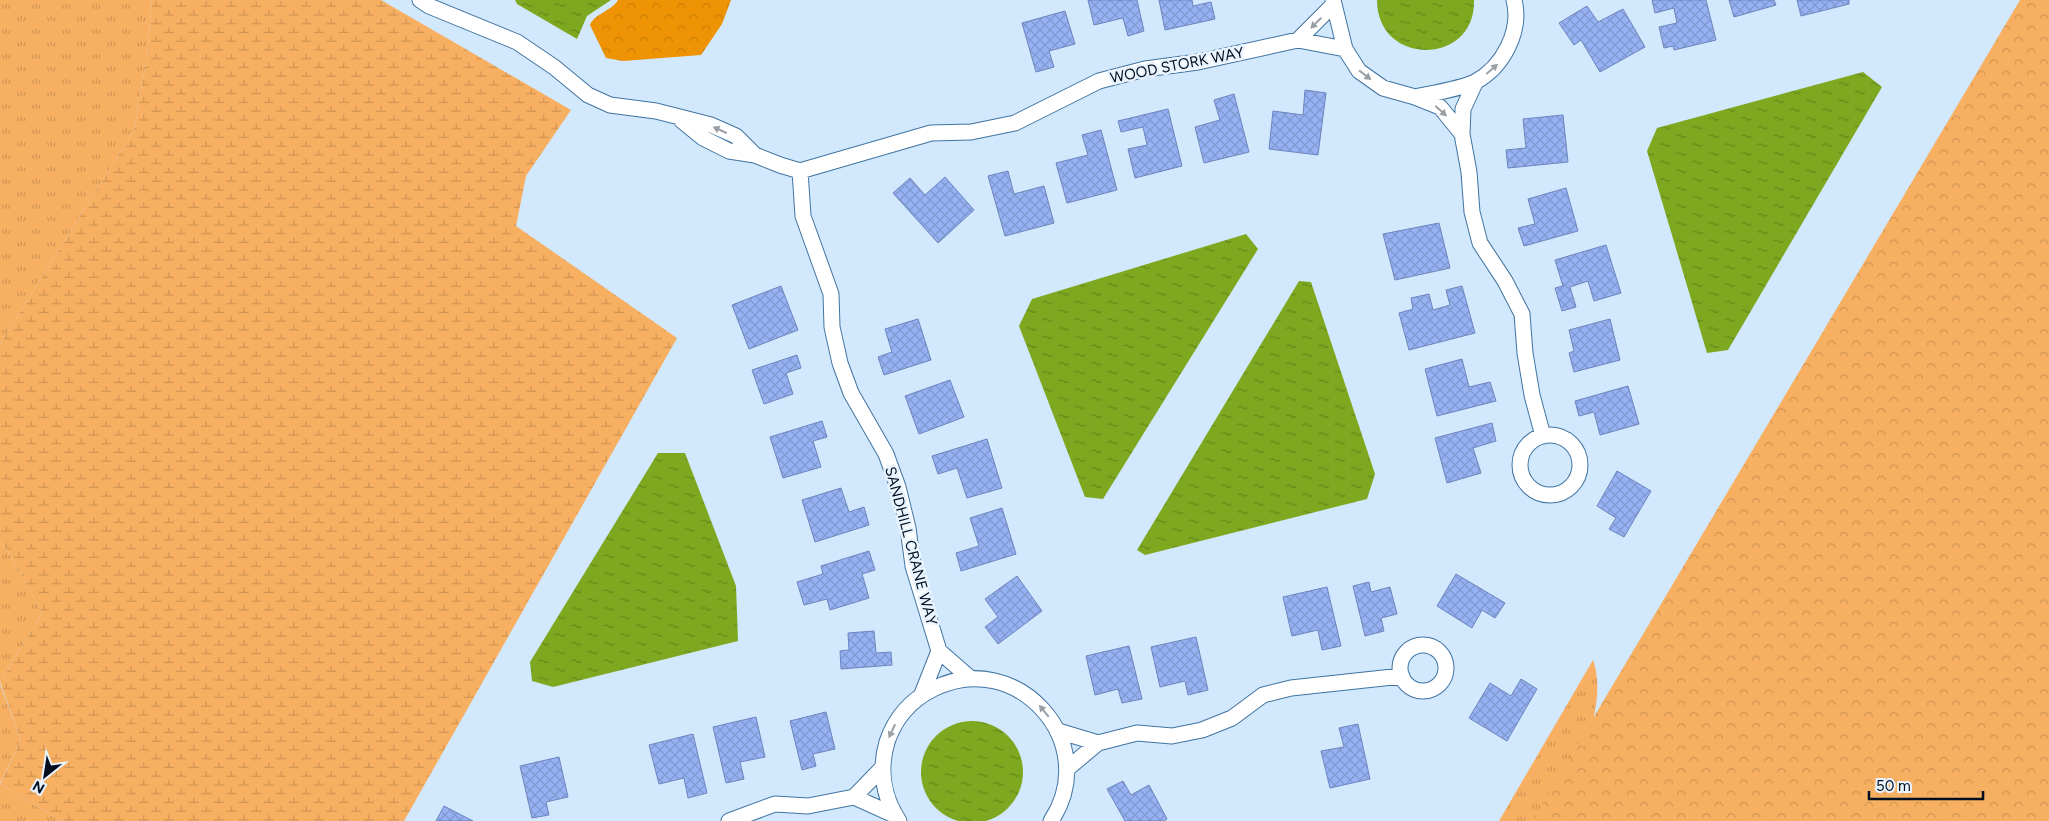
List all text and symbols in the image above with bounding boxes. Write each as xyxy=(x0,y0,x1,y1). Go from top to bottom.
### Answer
one-way arrow xyxy=(1310,16,1322,28)
street label: WOOD STORK WAY xyxy=(1109,43,1245,87)
one-way arrow xyxy=(1485,63,1498,74)
one-way arrow xyxy=(1358,70,1372,80)
one-way arrow xyxy=(1435,105,1447,117)
one-way arrow xyxy=(713,125,727,133)
street label: SANDHILL CRANE WAY xyxy=(881,465,941,627)
one-way arrow xyxy=(1039,705,1050,718)
one-way arrow xyxy=(887,724,895,738)
north arrow xyxy=(20,751,70,801)
scale bar xyxy=(1869,768,1983,800)
text: N xyxy=(30,777,48,797)
text: 50 m xyxy=(1876,777,1911,795)

